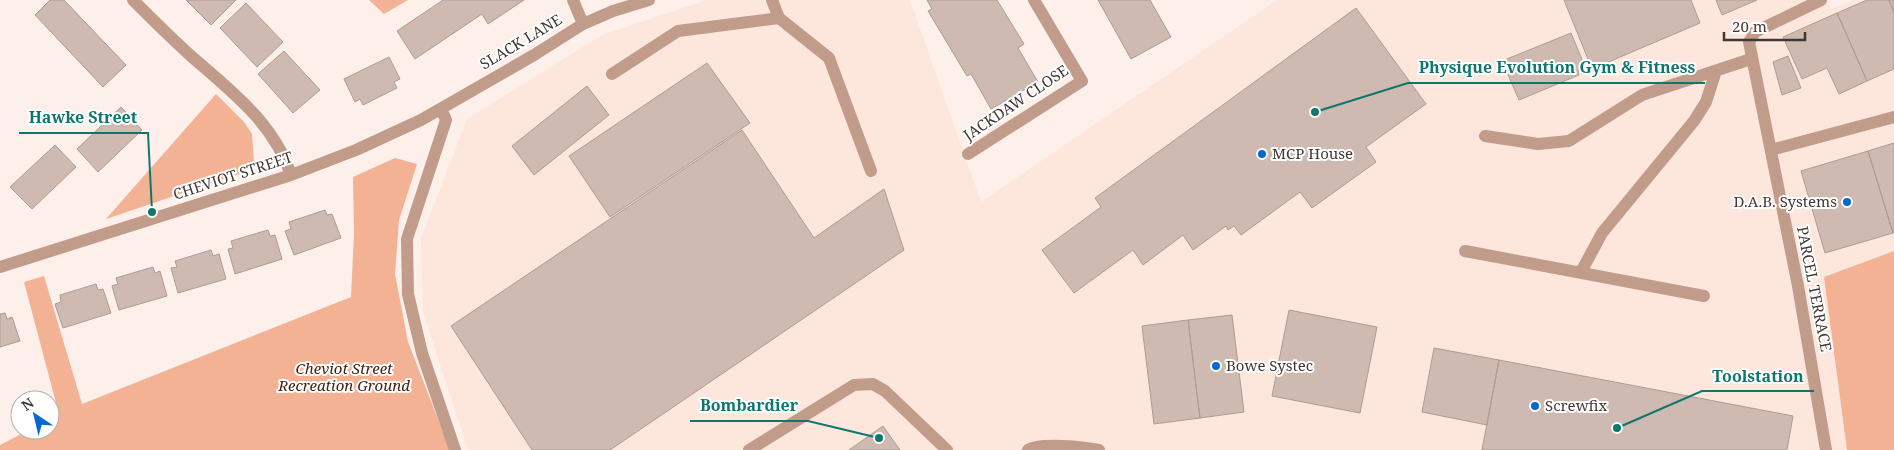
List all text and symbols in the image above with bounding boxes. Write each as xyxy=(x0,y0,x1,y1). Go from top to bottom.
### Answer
street label: SLACK LANE xyxy=(476,9,565,73)
scale bar xyxy=(1724,10,1805,42)
text: 20 m xyxy=(1732,16,1767,36)
callout: Physique Evolution Gym & Fitness xyxy=(1408,52,1705,83)
text: Physique Evolution Gym & Fitness xyxy=(1419,56,1695,78)
street label: JACKDAW CLOSE xyxy=(958,60,1072,145)
callout: Hawke Street xyxy=(19,102,148,133)
text: Hawke Street xyxy=(29,106,138,128)
place label: MCP House xyxy=(1272,143,1353,163)
street label: CHEVIOT STREET xyxy=(170,146,295,204)
marker: MCP House xyxy=(1256,148,1268,160)
place label: D.A.B. Systems xyxy=(1734,191,1837,211)
marker: D.A.B. Systems xyxy=(1841,196,1853,208)
street label: PARCEL TERRACE xyxy=(1793,224,1837,353)
place label: Bowe Systec xyxy=(1226,355,1313,375)
park label: Cheviot Street Recreation Ground xyxy=(277,358,410,395)
marker: Bowe Systec xyxy=(1210,360,1222,372)
callout: Toolstation xyxy=(1702,360,1814,391)
text: Toolstation xyxy=(1712,365,1804,387)
north arrow xyxy=(10,390,60,440)
callout: Bombardier xyxy=(690,390,808,421)
text: N xyxy=(17,393,37,415)
text: Bombardier xyxy=(700,394,799,416)
place label: Screwfix xyxy=(1545,395,1608,415)
marker: Screwfix xyxy=(1529,400,1541,412)

